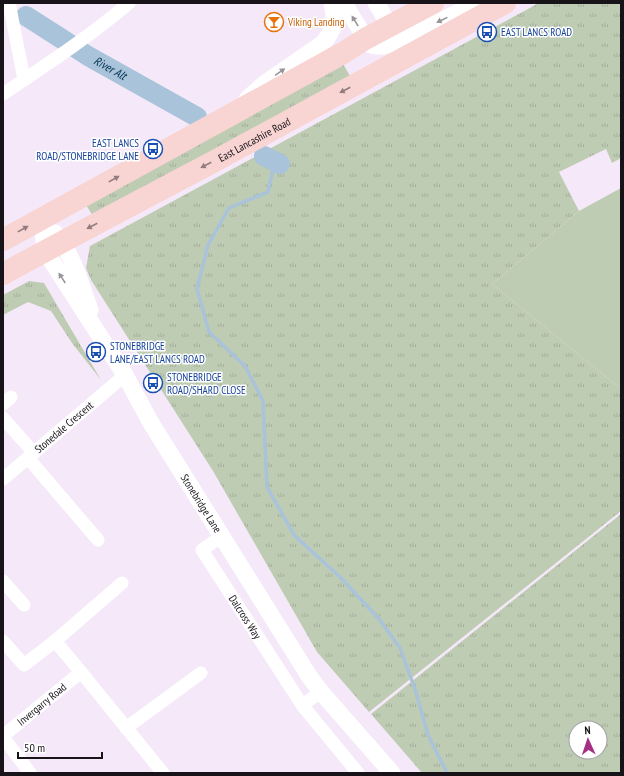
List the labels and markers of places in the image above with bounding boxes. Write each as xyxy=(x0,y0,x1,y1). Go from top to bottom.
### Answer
bar icon: Viking Landing xyxy=(263,11,285,33)
place label: Viking Landing xyxy=(287,15,345,29)
bus stop icon: EAST LANCS ROAD xyxy=(476,21,498,43)
place label: EAST LANCS ROAD xyxy=(501,25,572,39)
place label: EAST LANCS ROAD/STONEBRIDGE LANE xyxy=(36,136,139,163)
bus stop icon: EAST LANCS ROAD/STONEBRIDGE LANE xyxy=(142,138,164,160)
place label: STONEBRIDGE LANE/EAST LANCS ROAD xyxy=(110,339,205,366)
bus stop icon: STONEBRIDGE LANE/EAST LANCS ROAD xyxy=(85,341,107,363)
place label: STONEBRIDGE ROAD/SHARD CLOSE xyxy=(167,370,246,397)
bus stop icon: STONEBRIDGE ROAD/SHARD CLOSE xyxy=(142,372,164,394)

